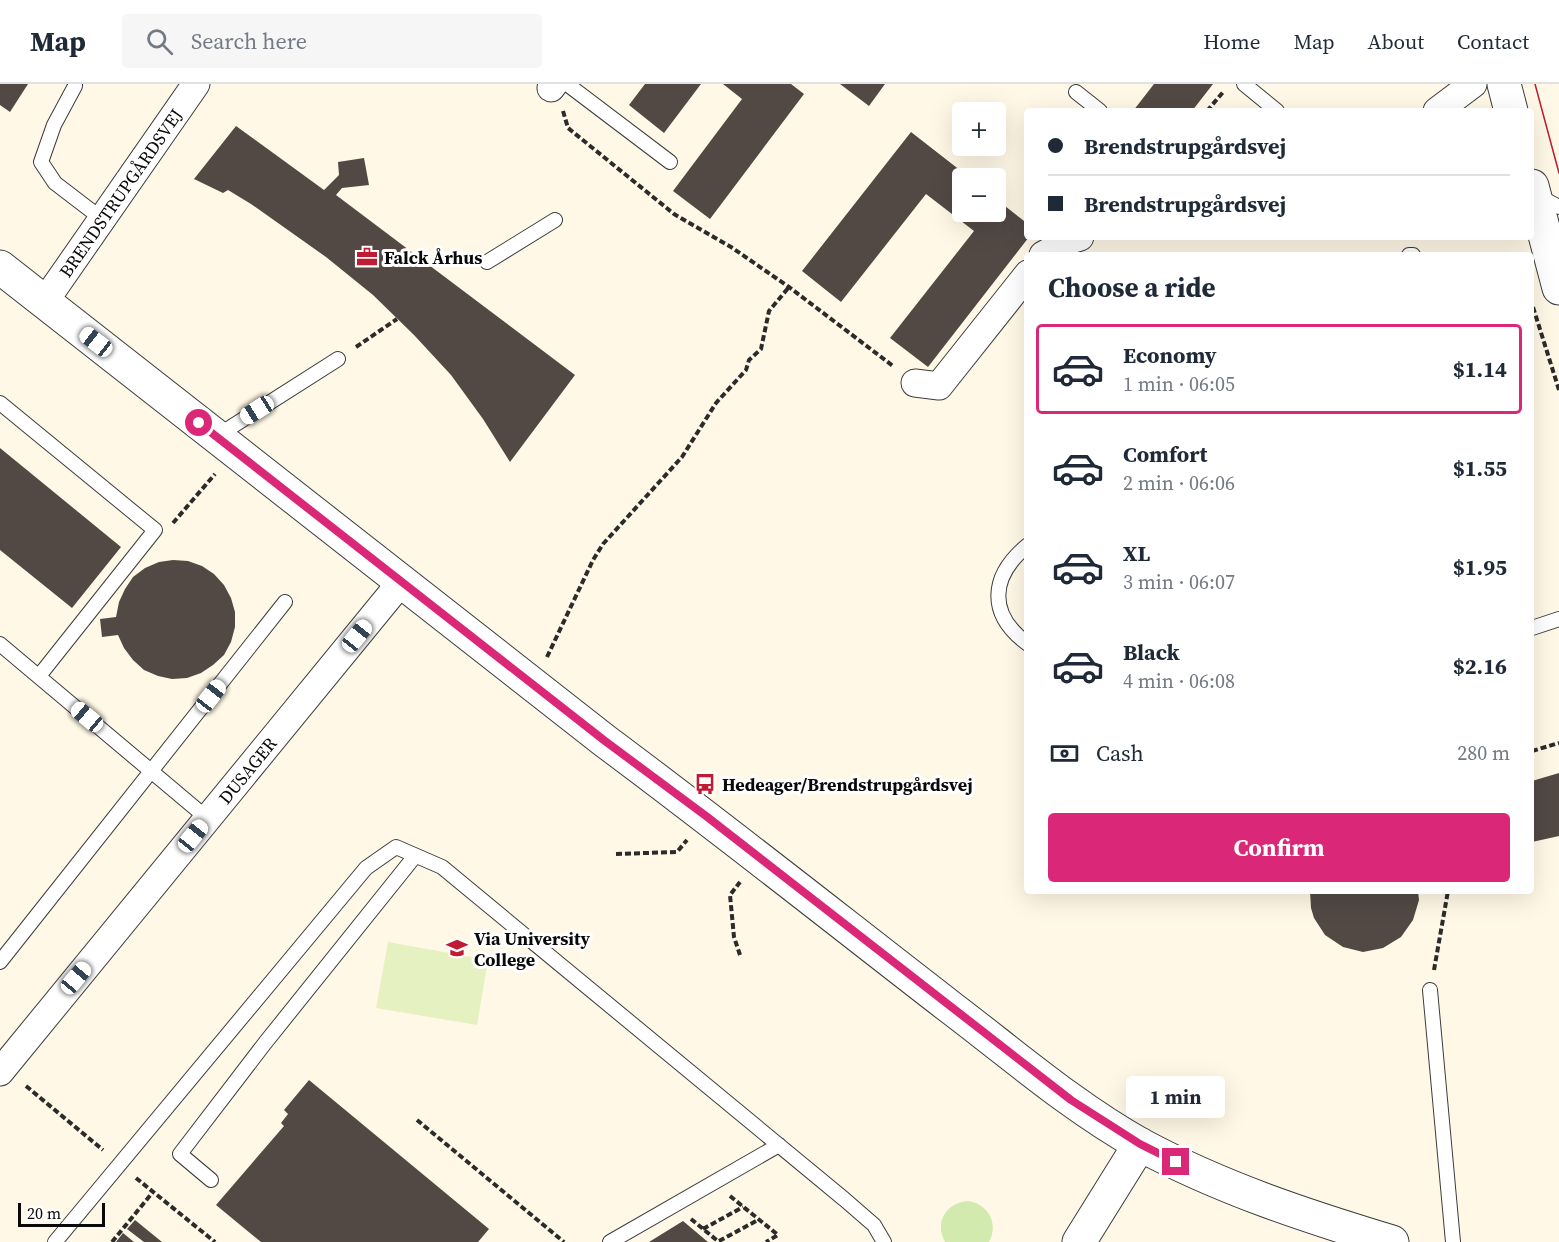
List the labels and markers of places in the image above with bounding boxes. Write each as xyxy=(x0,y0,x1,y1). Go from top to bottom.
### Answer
office icon: Falck Århus xyxy=(355,245,379,269)
place label: Falck Århus xyxy=(384,245,483,270)
bus stop icon: Hedeager/Brendstrupgårdsvej xyxy=(693,772,717,796)
place label: Hedeager/Brendstrupgårdsvej xyxy=(722,772,973,797)
place label: Via University College xyxy=(474,926,590,972)
school or university icon: Via University College xyxy=(445,936,469,960)

